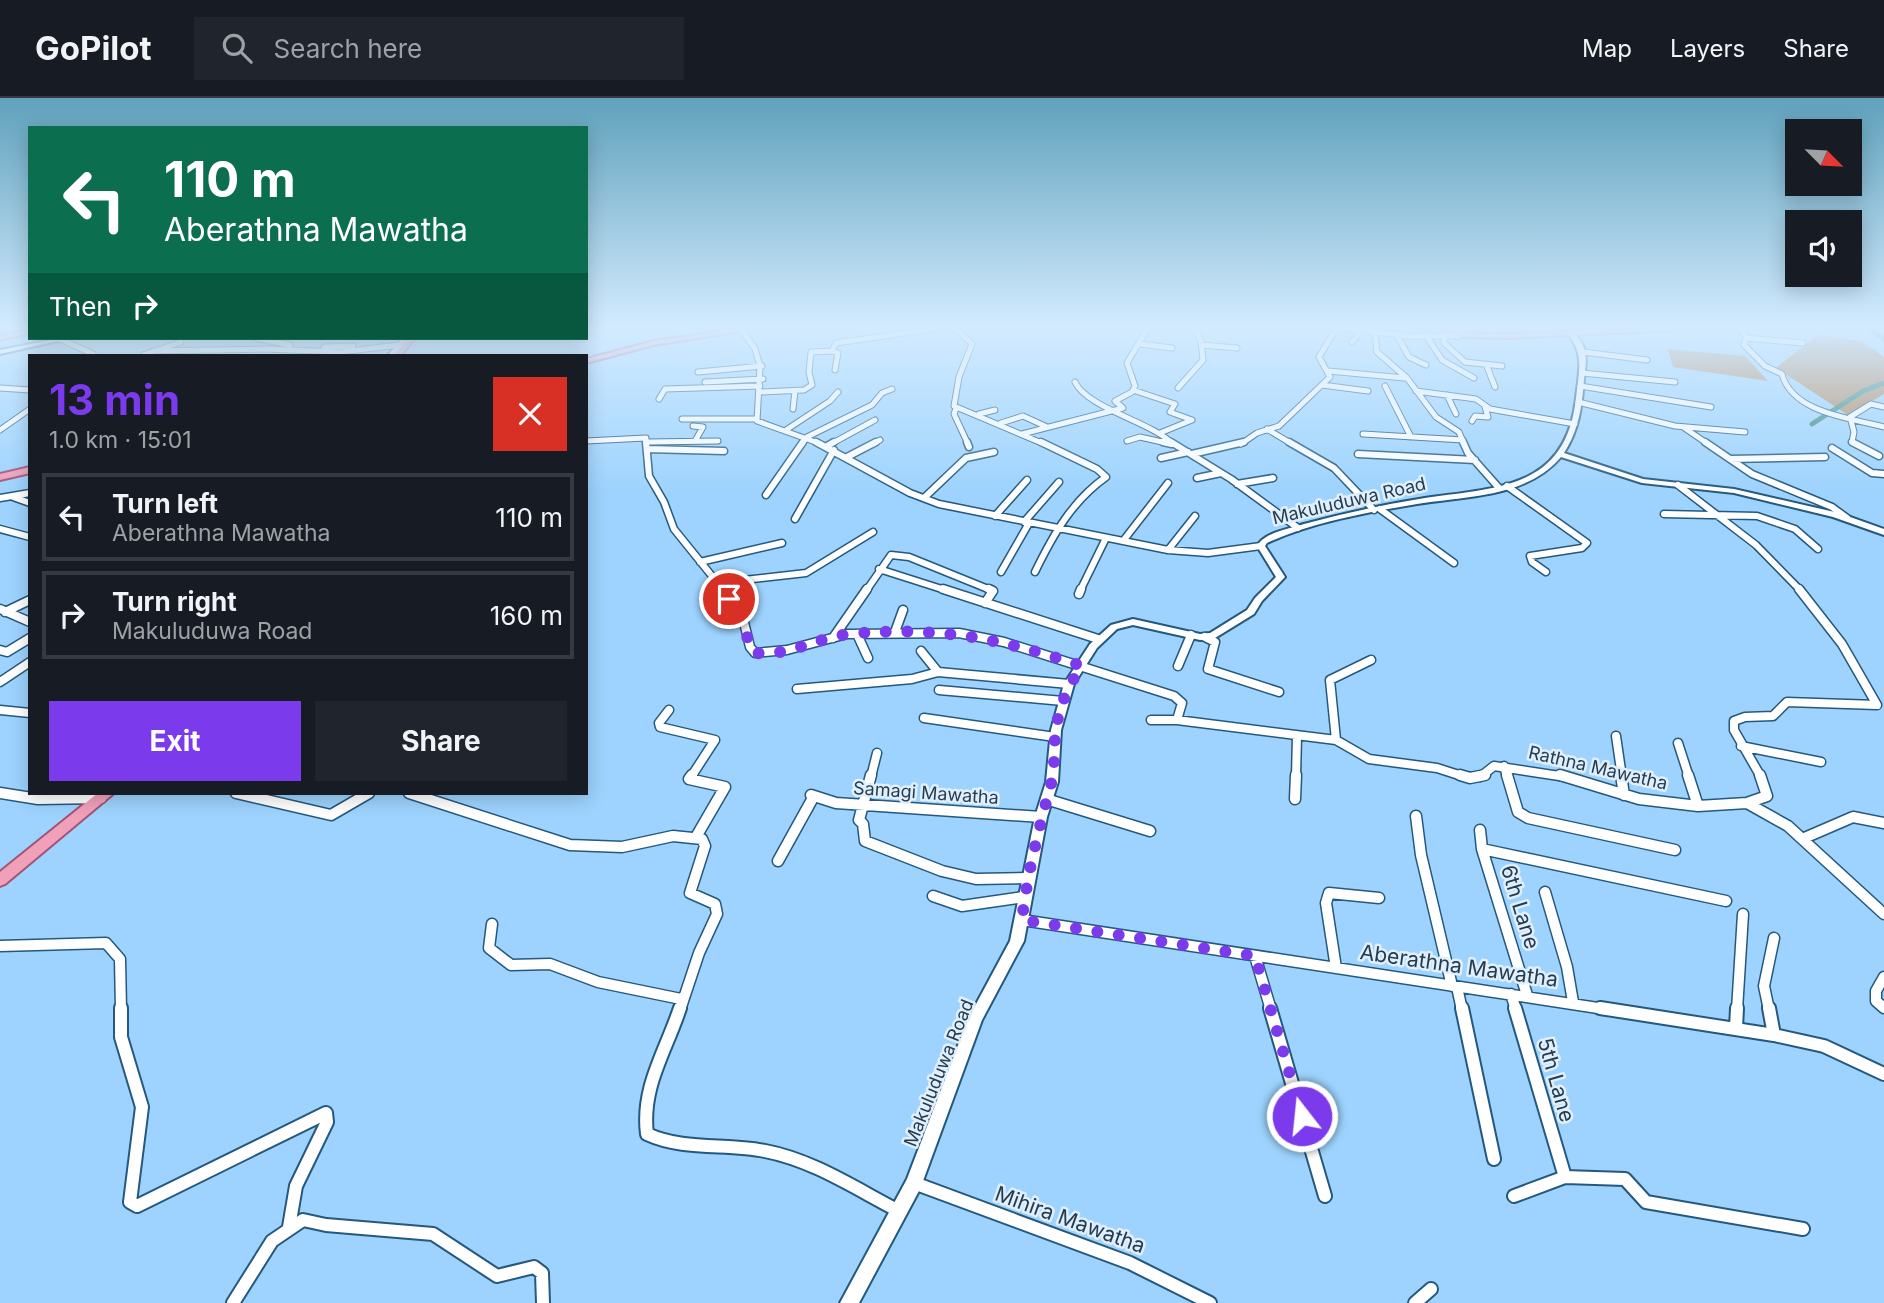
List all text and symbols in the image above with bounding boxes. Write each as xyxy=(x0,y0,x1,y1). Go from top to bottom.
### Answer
search box xyxy=(194,17,684,80)
text: GoPilot xyxy=(35,28,152,68)
icon: search xyxy=(218,29,256,67)
text: Search here xyxy=(274,33,422,64)
text: Map xyxy=(1582,34,1632,63)
text: Layers xyxy=(1670,34,1745,63)
text: Share xyxy=(1783,34,1849,63)
north arrow xyxy=(1785,119,1862,196)
map controls xyxy=(1785,119,1862,287)
text: 110 m xyxy=(164,150,296,209)
icon: left xyxy=(49,154,140,245)
text: Aberathna Mawatha xyxy=(164,210,468,249)
button: sound xyxy=(1785,210,1862,287)
icon: right xyxy=(126,287,164,325)
text: Then xyxy=(49,291,112,322)
text: 13 min xyxy=(49,374,180,425)
button: close xyxy=(493,377,567,451)
text: 1.0 km · 15:01 xyxy=(49,426,192,454)
street label: Makuluduwa Road xyxy=(1270,473,1428,528)
text: Turn left xyxy=(112,488,218,519)
icon: left xyxy=(53,498,91,536)
text: 110 m xyxy=(495,502,563,533)
text: Aberathna Mawatha xyxy=(112,519,331,547)
pin xyxy=(699,569,759,629)
icon: arrive xyxy=(710,580,748,618)
text: Turn right xyxy=(112,586,237,617)
icon: right xyxy=(53,596,91,634)
text: 160 m xyxy=(490,600,563,631)
text: Makuluduwa Road xyxy=(112,617,312,645)
button: Exit xyxy=(49,701,301,781)
button: Share xyxy=(315,701,567,781)
street label: Rathna Mawatha xyxy=(1527,741,1670,794)
street label: Samagi Mawatha xyxy=(853,777,1000,808)
street label: 6th Lane xyxy=(1496,862,1545,952)
street label: Aberathna Mawatha xyxy=(1359,939,1560,992)
street label: Makuluduwa Road xyxy=(899,996,978,1149)
street label: 5th Lane xyxy=(1533,1035,1580,1125)
position arrow xyxy=(1265,1079,1339,1153)
street label: Mihira Mawatha xyxy=(992,1181,1149,1258)

